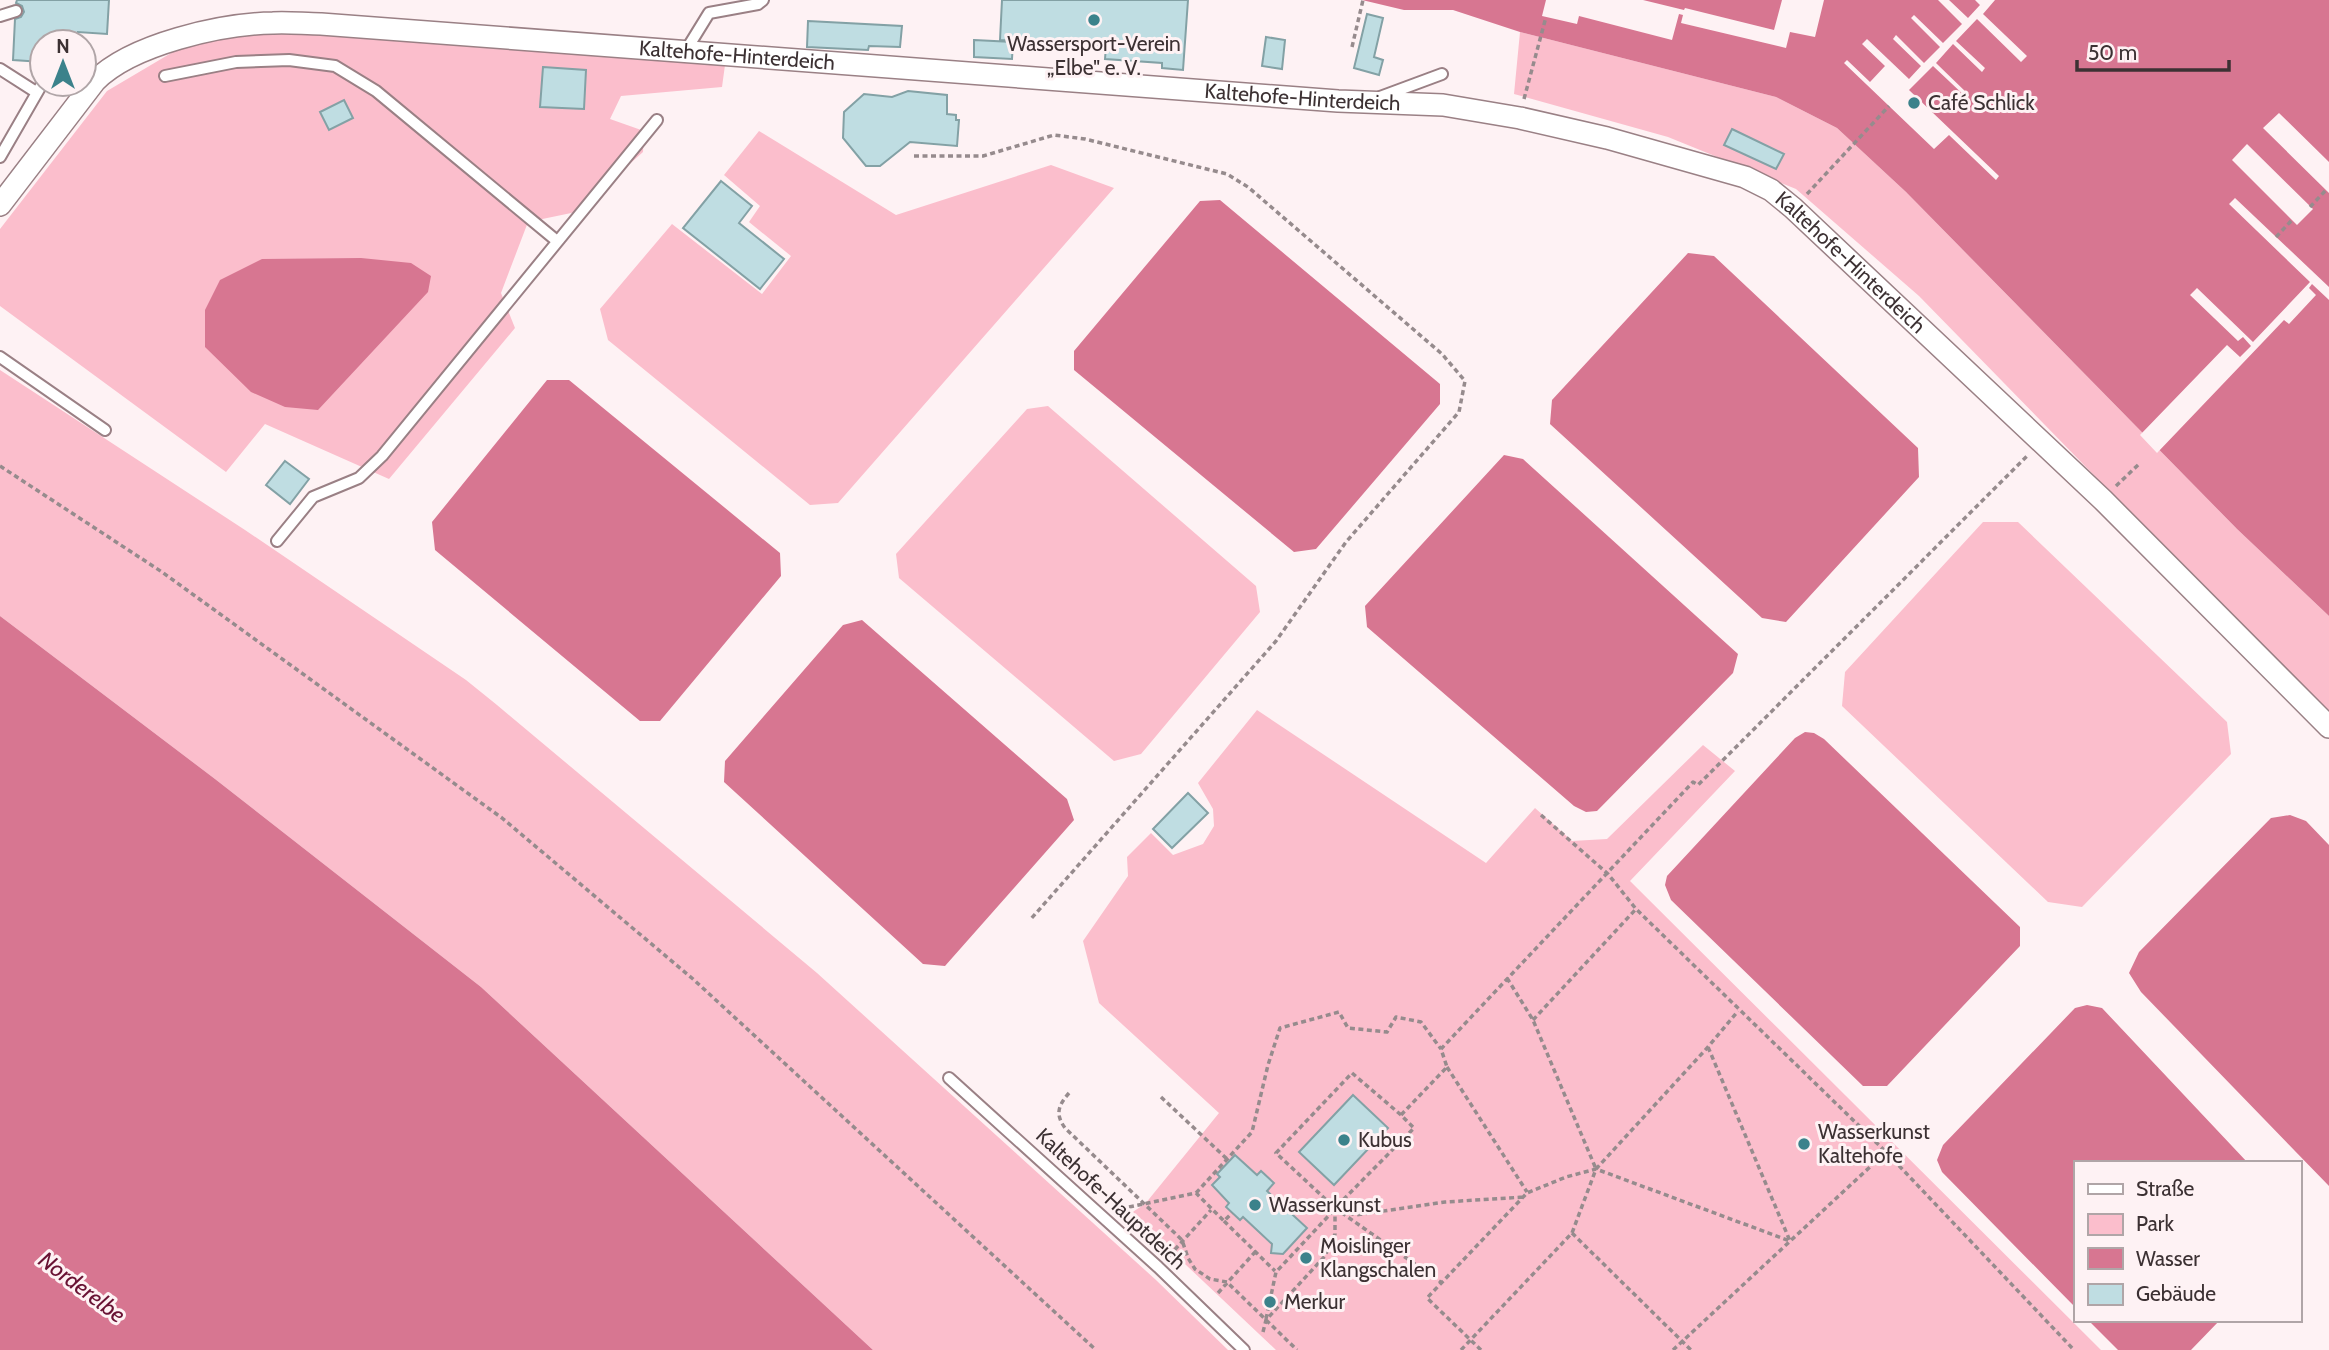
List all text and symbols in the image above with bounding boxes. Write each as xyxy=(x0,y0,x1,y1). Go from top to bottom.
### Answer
marker: Wassersport-Verein „Elbe" e. V. xyxy=(1086,12,1102,28)
north arrow xyxy=(28,28,98,98)
scale bar xyxy=(2077,28,2229,72)
place label: Wassersport-Verein „Elbe" e. V. xyxy=(1007,31,1181,80)
text: N xyxy=(56,35,70,58)
street label: Kaltehofe-Hinterdeich xyxy=(638,35,836,75)
text: 50 m xyxy=(2088,40,2137,65)
street label: Kaltehofe-Hinterdeich xyxy=(1204,78,1401,115)
place label: Café Schlick xyxy=(1928,90,2035,115)
marker: Café Schlick xyxy=(1906,95,1922,111)
street label: Kaltehofe-Hinterdeich xyxy=(1770,186,1931,338)
place label: Wasserkunst Kaltehofe xyxy=(1818,1119,1930,1168)
street label: Kaltehofe-Hauptdeich xyxy=(1031,1123,1191,1275)
place label: Kubus xyxy=(1358,1127,1412,1152)
marker: Kubus xyxy=(1336,1132,1352,1148)
marker: Wasserkunst Kaltehofe xyxy=(1796,1136,1812,1152)
legend xyxy=(2074,1161,2301,1322)
text: Straße xyxy=(2136,1176,2195,1201)
place label: Wasserkunst xyxy=(1269,1192,1381,1217)
marker: Wasserkunst xyxy=(1247,1197,1263,1213)
text: Park xyxy=(2136,1211,2174,1236)
place label: Moislinger Klangschalen xyxy=(1320,1233,1436,1282)
water label: Norderelbe xyxy=(33,1245,131,1329)
text: Wasser xyxy=(2136,1246,2200,1271)
marker: Moislinger Klangschalen xyxy=(1298,1250,1314,1266)
text: Gebäude xyxy=(2136,1281,2216,1306)
place label: Merkur xyxy=(1284,1289,1346,1314)
marker: Merkur xyxy=(1262,1294,1278,1310)

